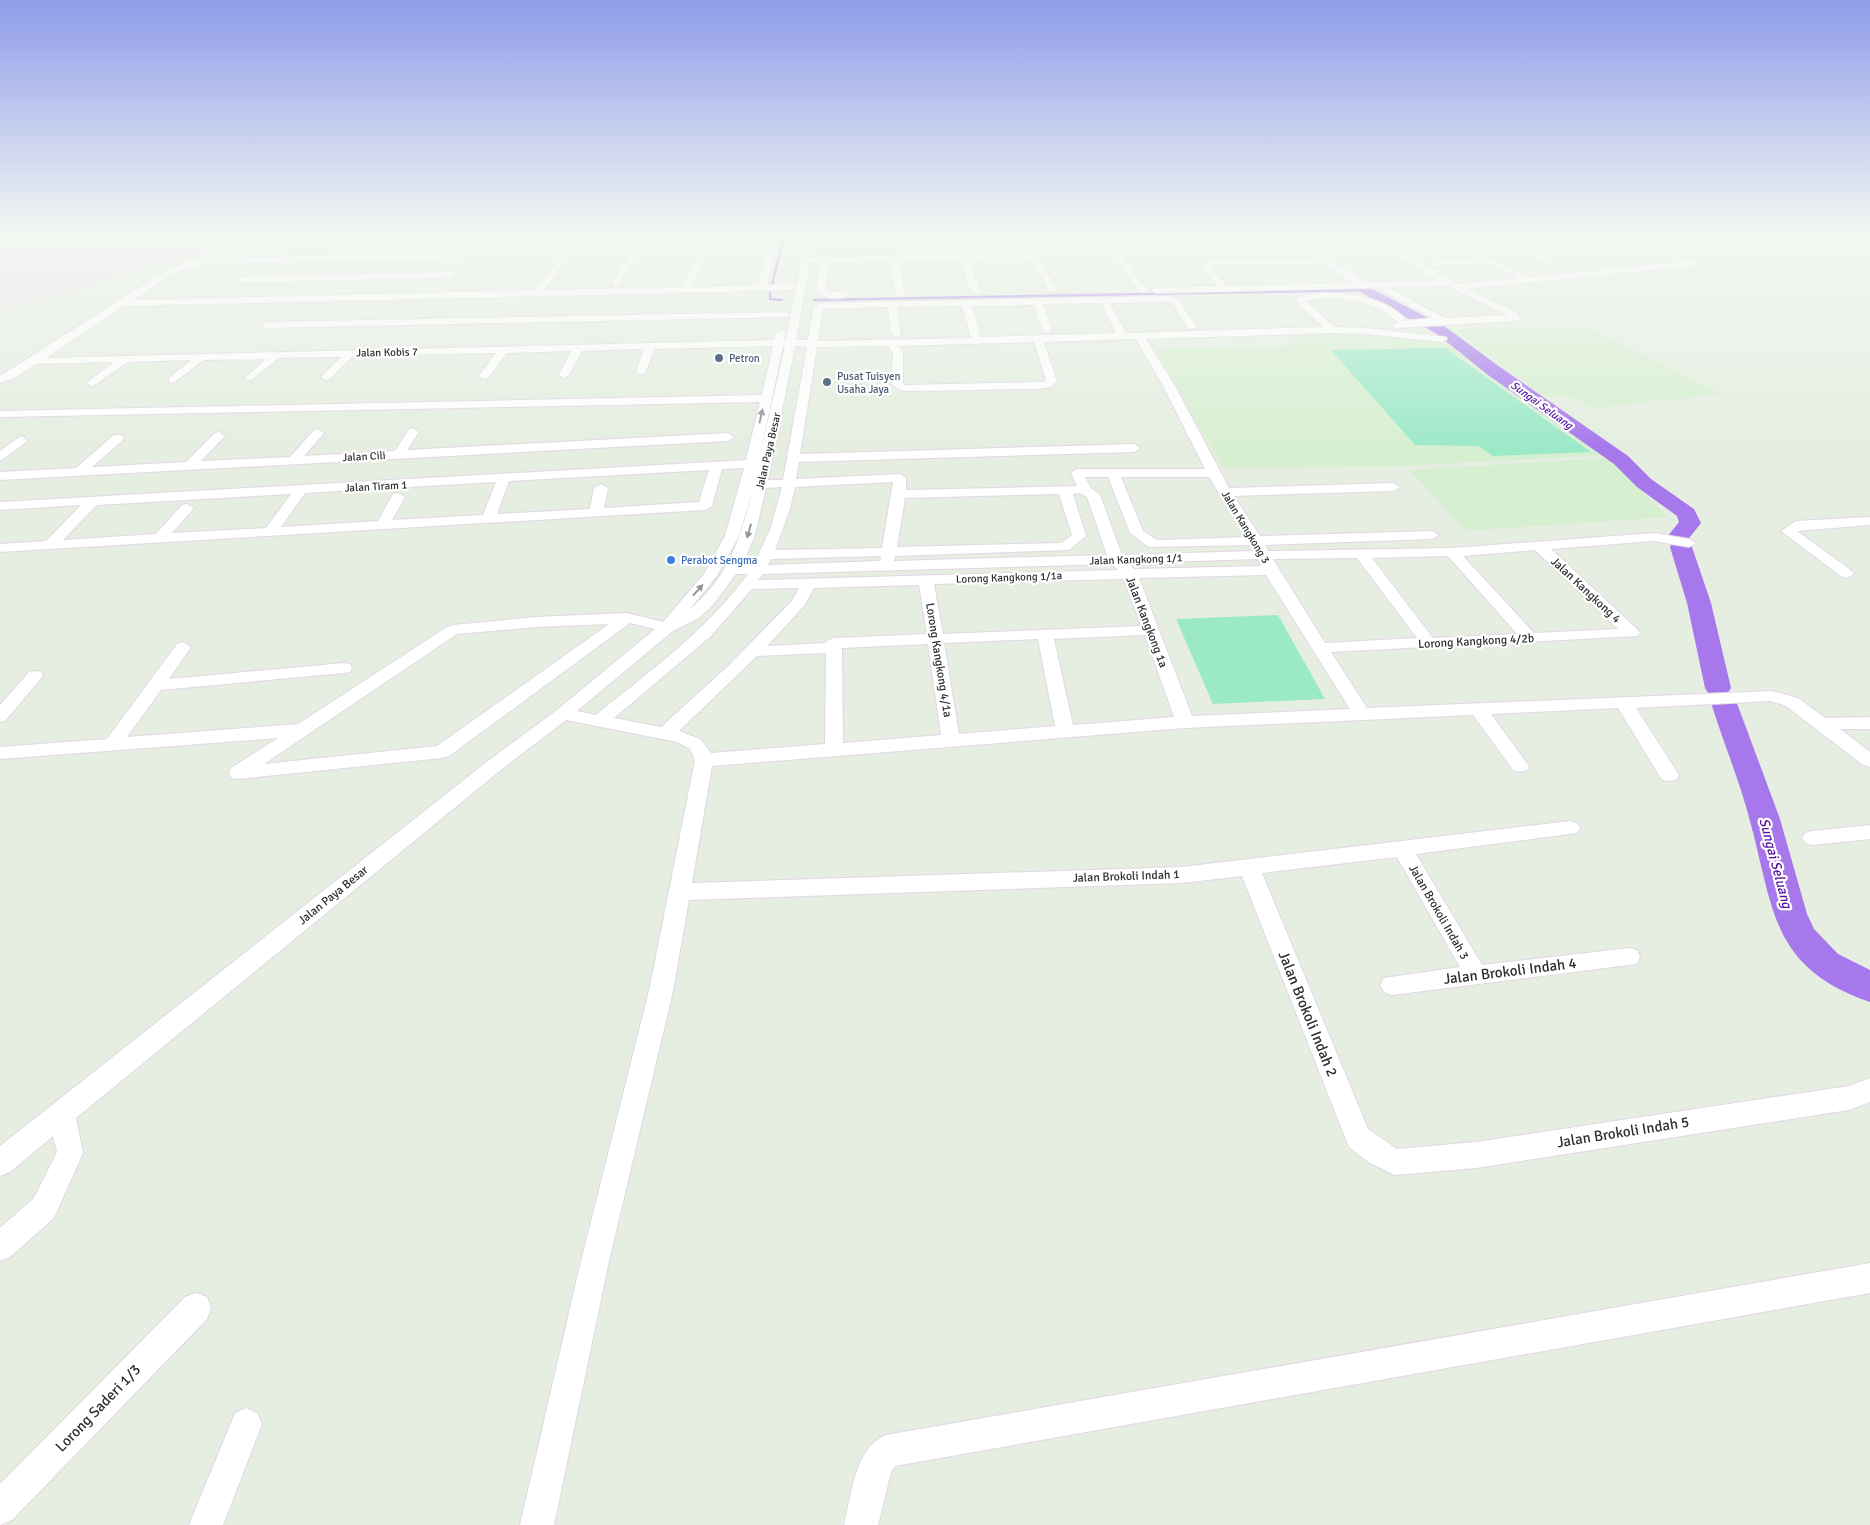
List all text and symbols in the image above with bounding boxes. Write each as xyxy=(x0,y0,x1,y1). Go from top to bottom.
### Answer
street label: Jalan Kobis 7 xyxy=(356,345,418,360)
marker: Petron xyxy=(713,352,725,364)
place label: Petron xyxy=(729,352,760,365)
place label: Pusat Tuisyen Usaha Jaya xyxy=(837,370,900,396)
marker: Pusat Tuisyen Usaha Jaya xyxy=(821,376,833,388)
water label: Sungai Seluang xyxy=(1508,379,1576,433)
one-way arrow xyxy=(758,408,766,424)
street label: Jalan Paya Besar xyxy=(753,411,784,491)
street label: Jalan Cili xyxy=(342,449,386,464)
street label: Jalan Tiram 1 xyxy=(344,478,408,495)
street label: Jalan Kangkong 3 xyxy=(1219,489,1272,566)
one-way arrow xyxy=(744,524,752,539)
street label: Jalan Kangkong 1/1 xyxy=(1089,551,1183,568)
marker: Perabot Sengma xyxy=(665,554,677,566)
place label: Perabot Sengma xyxy=(681,554,758,567)
street label: Jalan Kangkong 4 xyxy=(1548,554,1624,627)
street label: Lorong Kangkong 1/1a xyxy=(956,569,1063,586)
street label: Jalan Kangkong 1a xyxy=(1122,575,1171,670)
one-way arrow xyxy=(692,584,703,597)
street label: Lorong Kangkong 4/1a xyxy=(922,602,955,718)
street label: Lorong Kangkong 4/2b xyxy=(1418,631,1534,652)
water label: Sungai Seluang xyxy=(1755,816,1796,912)
street label: Jalan Paya Besar xyxy=(295,862,372,928)
street label: Jalan Brokoli Indah 3 xyxy=(1405,862,1472,962)
street label: Jalan Brokoli Indah 1 xyxy=(1072,867,1180,886)
street label: Jalan Brokoli Indah 2 xyxy=(1275,949,1341,1079)
street label: Jalan Brokoli Indah 4 xyxy=(1443,954,1577,988)
street label: Jalan Brokoli Indah 5 xyxy=(1556,1113,1690,1151)
street label: Lorong Saderi 1/3 xyxy=(52,1360,144,1456)

